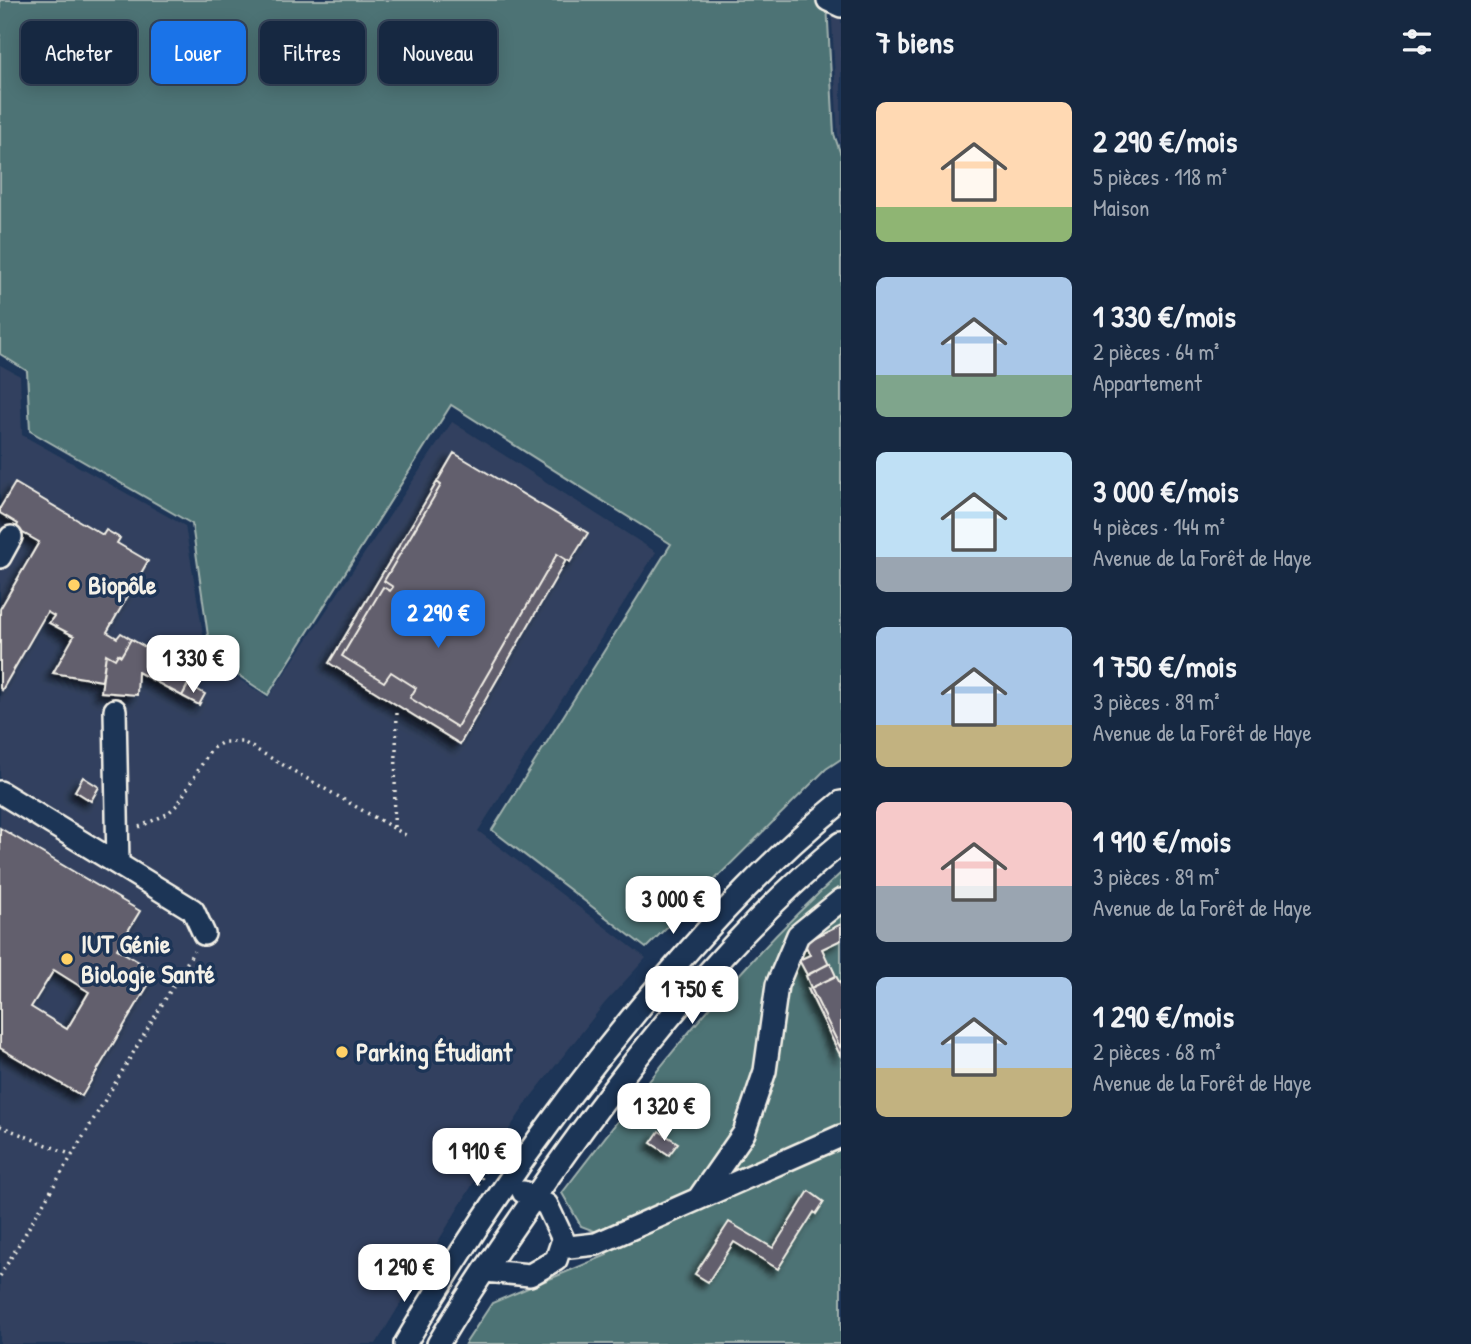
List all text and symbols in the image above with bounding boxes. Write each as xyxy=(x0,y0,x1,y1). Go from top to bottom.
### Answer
chip: Acheter xyxy=(21,21,137,84)
chip: Louer xyxy=(151,21,246,84)
chip: Filtres xyxy=(260,21,365,84)
chip: Nouveau xyxy=(379,21,497,84)
text: 7 biens xyxy=(876,22,954,62)
icon: filters xyxy=(1398,23,1436,61)
text: 2 290 €/mois xyxy=(1093,121,1237,161)
icon: home xyxy=(932,130,1016,214)
text: 5 pièces · 118 m² xyxy=(1093,161,1227,192)
text: Maison xyxy=(1093,192,1149,223)
text: 1 330 €/mois xyxy=(1093,296,1236,336)
icon: home xyxy=(932,305,1016,389)
text: 2 pièces · 64 m² xyxy=(1093,336,1219,367)
text: Appartement xyxy=(1093,367,1202,398)
text: 3 000 €/mois xyxy=(1093,471,1238,511)
icon: home xyxy=(932,480,1016,564)
text: 4 pièces · 144 m² xyxy=(1093,511,1225,542)
text: Avenue de la Forêt de Haye xyxy=(1093,542,1312,573)
place label: Biopôle xyxy=(88,567,157,603)
marker: Biopôle xyxy=(66,577,82,593)
pin: 2 290 € xyxy=(373,590,503,650)
text: 2 290 € xyxy=(407,597,469,628)
pin: 1 330 € xyxy=(128,636,258,695)
text: 1 330 € xyxy=(163,642,223,673)
text: 1 750 €/mois xyxy=(1093,646,1237,686)
icon: home xyxy=(932,655,1016,739)
text: 3 pièces · 89 m² xyxy=(1093,686,1219,717)
text: Avenue de la Forêt de Haye xyxy=(1093,717,1312,748)
text: 1 910 €/mois xyxy=(1093,821,1231,861)
icon: home xyxy=(932,830,1016,914)
text: 3 pièces · 89 m² xyxy=(1093,861,1219,892)
pin: 3 000 € xyxy=(608,876,738,936)
text: 3 000 € xyxy=(642,883,704,914)
text: Avenue de la Forêt de Haye xyxy=(1093,892,1312,923)
place label: IUT Génie Biologie Santé xyxy=(81,926,215,992)
marker: IUT Génie Biologie Santé xyxy=(59,951,75,967)
pin: 1 750 € xyxy=(627,967,757,1026)
text: 1 750 € xyxy=(661,973,723,1004)
text: 1 290 €/mois xyxy=(1093,996,1234,1036)
icon: home xyxy=(932,1005,1016,1089)
place label: Parking Étudiant xyxy=(356,1034,513,1070)
text: 2 pièces · 68 m² xyxy=(1093,1036,1221,1067)
marker: Parking Étudiant xyxy=(334,1044,350,1060)
text: Avenue de la Forêt de Haye xyxy=(1093,1067,1312,1098)
pin: 1 320 € xyxy=(599,1084,729,1143)
text: 1 320 € xyxy=(633,1090,695,1121)
pin: 1 910 € xyxy=(412,1128,542,1188)
text: 1 910 € xyxy=(448,1135,506,1166)
pin: 1 290 € xyxy=(339,1244,469,1304)
text: 1 290 € xyxy=(374,1251,434,1282)

